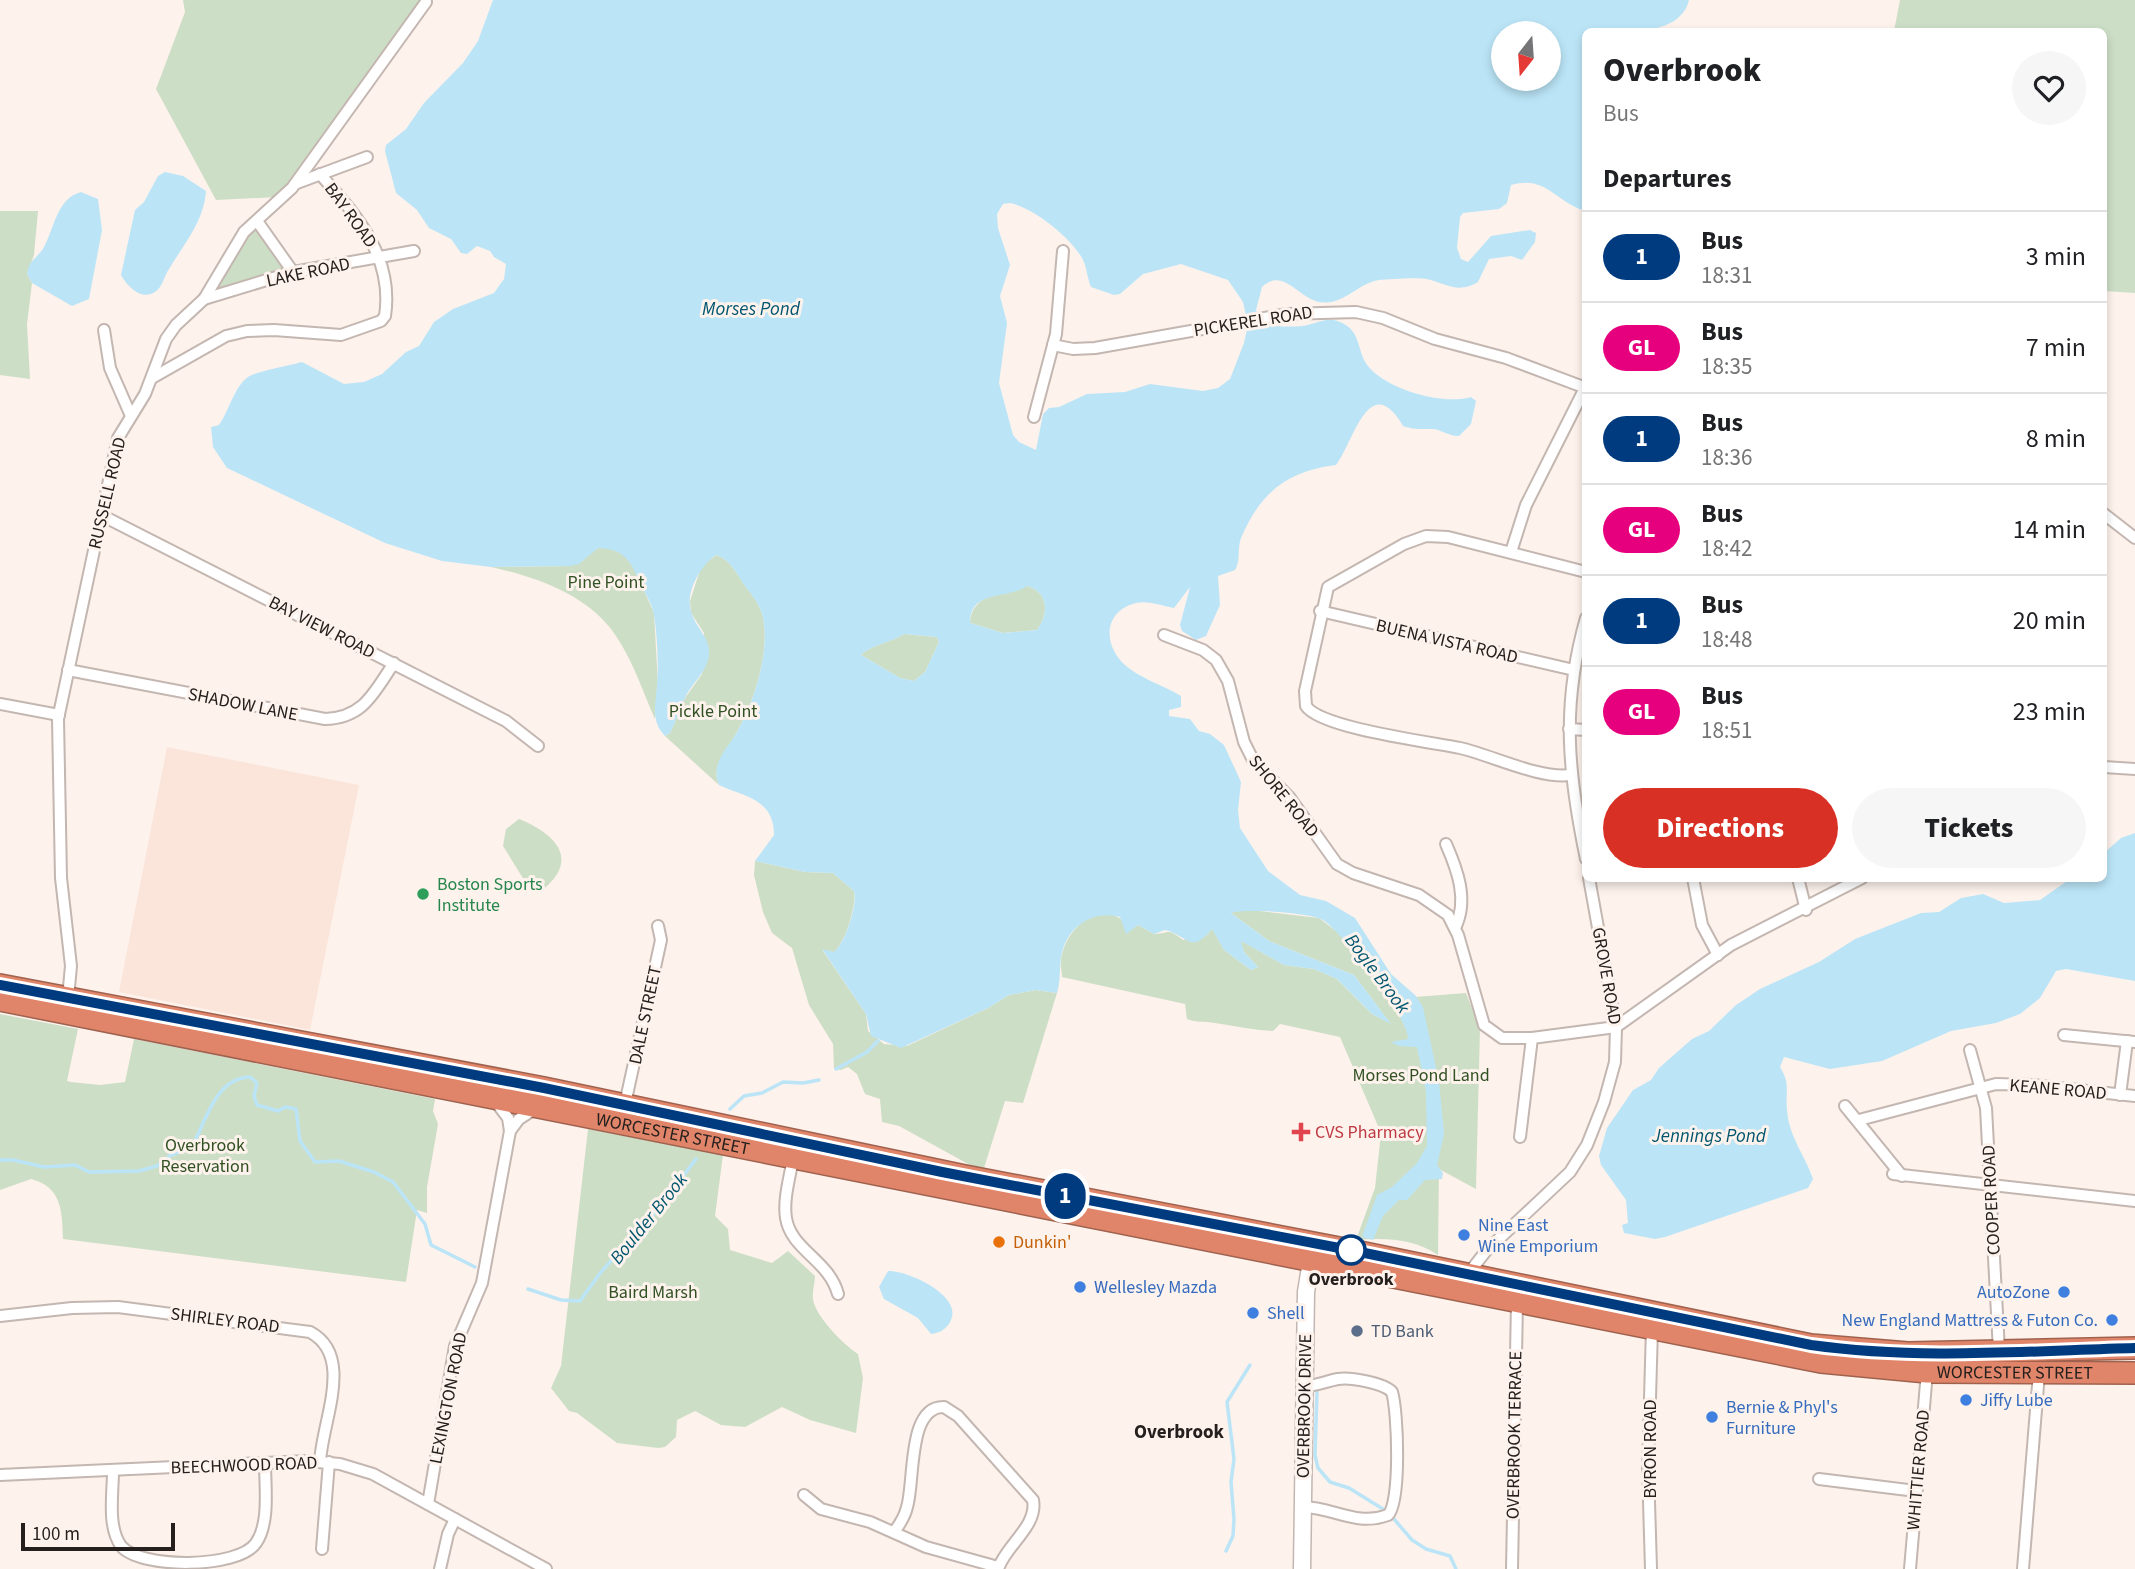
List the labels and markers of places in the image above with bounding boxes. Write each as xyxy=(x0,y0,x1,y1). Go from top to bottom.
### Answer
place label: Boston Sports Institute xyxy=(437,872,543,918)
marker: Boston Sports Institute xyxy=(415,886,431,902)
place label: CVS Pharmacy xyxy=(1315,1120,1424,1145)
marker: CVS Pharmacy xyxy=(1293,1124,1309,1140)
place label: Nine East Wine Emporium xyxy=(1478,1213,1599,1259)
marker: Nine East Wine Emporium xyxy=(1456,1227,1472,1243)
place label: Dunkin' xyxy=(1013,1230,1071,1255)
marker: Dunkin' xyxy=(991,1234,1007,1250)
marker: Overbrook xyxy=(1336,1235,1366,1265)
place label: Overbrook xyxy=(1308,1267,1394,1292)
place label: Wellesley Mazda xyxy=(1094,1275,1217,1300)
marker: Wellesley Mazda xyxy=(1072,1279,1088,1295)
place label: AutoZone xyxy=(1977,1280,2050,1305)
marker: AutoZone xyxy=(2056,1284,2072,1300)
place label: Shell xyxy=(1267,1301,1305,1326)
marker: Shell xyxy=(1245,1305,1261,1321)
place label: New England Mattress & Futon Co. xyxy=(1842,1308,2098,1333)
marker: New England Mattress & Futon Co. xyxy=(2104,1312,2120,1328)
place label: TD Bank xyxy=(1371,1319,1434,1344)
marker: TD Bank xyxy=(1349,1323,1365,1339)
place label: Jiffy Lube xyxy=(1980,1388,2053,1413)
marker: Jiffy Lube xyxy=(1958,1392,1974,1408)
place label: Bernie & Phyl's Furniture xyxy=(1726,1395,1838,1441)
marker: Bernie & Phyl's Furniture xyxy=(1704,1409,1720,1425)

